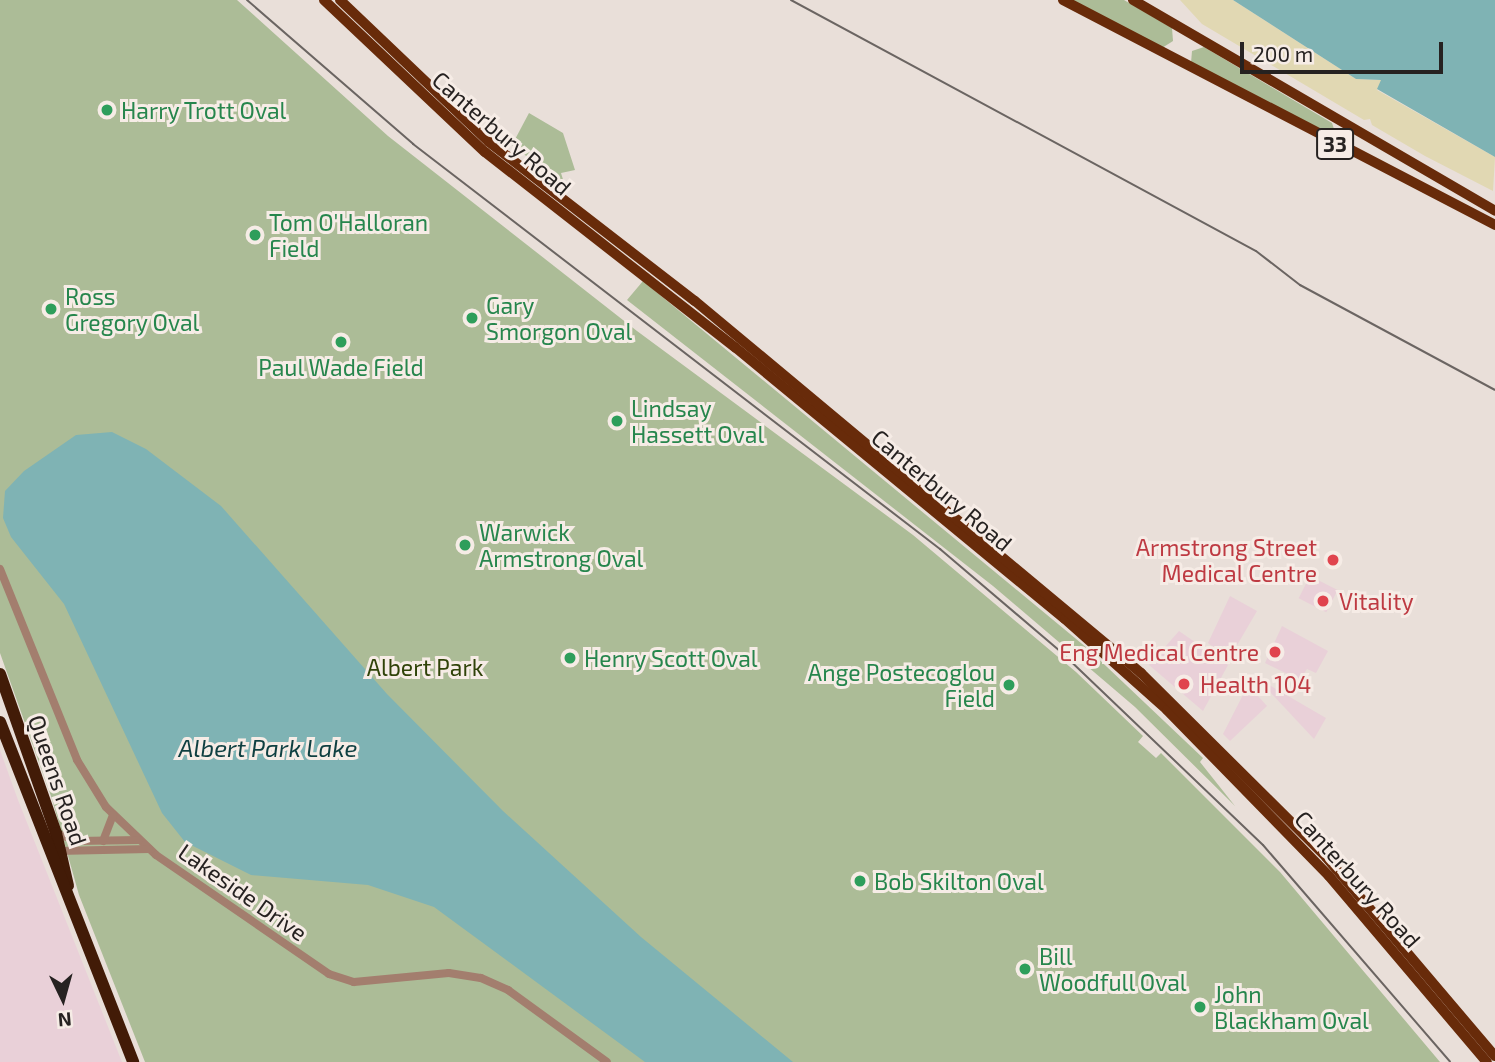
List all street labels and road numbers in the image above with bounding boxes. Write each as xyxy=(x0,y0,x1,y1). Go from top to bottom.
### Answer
street label: Canterbury Road xyxy=(427,65,577,201)
road number: 33 xyxy=(1316,127,1354,162)
street label: Canterbury Road xyxy=(866,423,1018,557)
street label: Queens Road xyxy=(23,711,93,849)
street label: Canterbury Road xyxy=(1289,805,1427,953)
street label: Lakeside Drive xyxy=(173,837,313,947)

